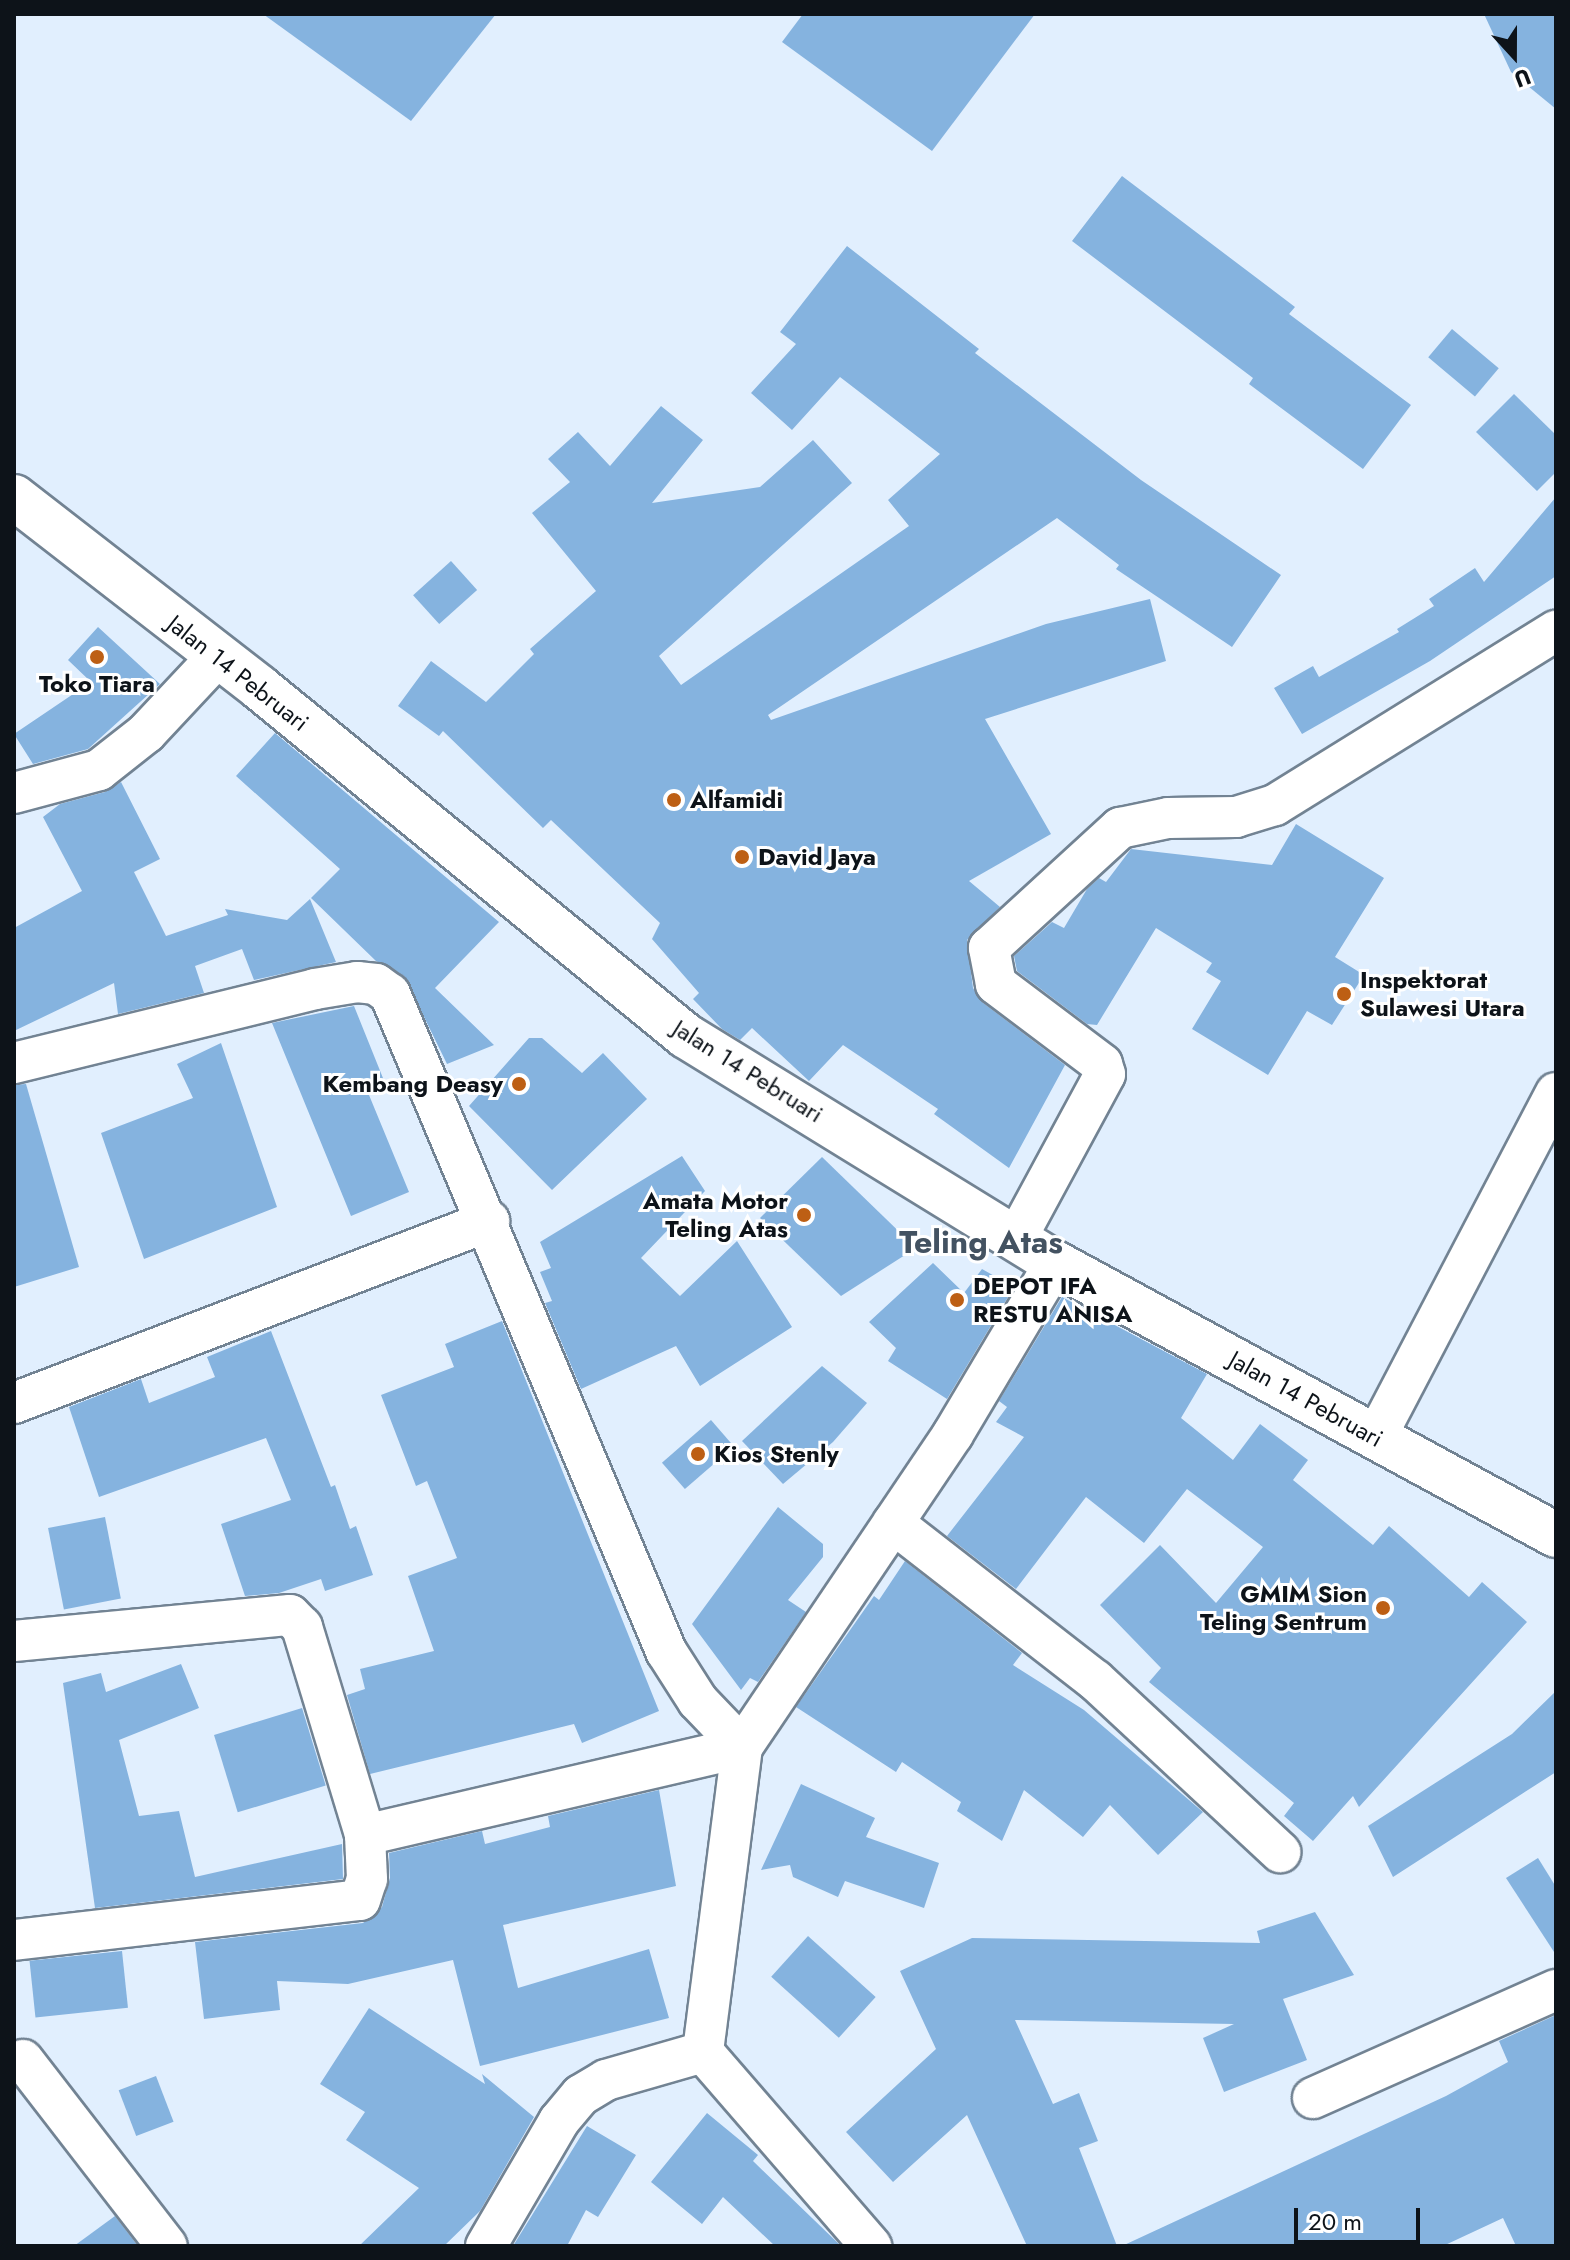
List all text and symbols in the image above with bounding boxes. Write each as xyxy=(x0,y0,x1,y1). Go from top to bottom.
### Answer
north arrow xyxy=(1474,16,1554,96)
text: U xyxy=(1510,61,1536,96)
street label: Jalan 14 Pebruari xyxy=(162,609,314,737)
marker: Toko Tiara xyxy=(88,648,106,666)
place label: Toko Tiara xyxy=(39,670,155,698)
place label: Alfamidi xyxy=(690,786,783,814)
marker: Alfamidi xyxy=(665,791,683,809)
place label: David Jaya xyxy=(758,843,876,871)
marker: David Jaya xyxy=(733,848,751,866)
place label: Inspektorat Sulawesi Utara xyxy=(1360,966,1525,1022)
marker: Inspektorat Sulawesi Utara xyxy=(1335,985,1353,1003)
street label: Jalan 14 Pebruari xyxy=(668,1013,828,1129)
place label: Kembang Deasy xyxy=(323,1070,503,1098)
marker: Kembang Deasy xyxy=(510,1075,528,1093)
place label: Amata Motor Teling Atas xyxy=(643,1187,788,1243)
marker: Amata Motor Teling Atas xyxy=(795,1206,813,1224)
district label: Teling Atas xyxy=(899,1223,1063,1261)
place label: DEPOT IFA RESTU ANISA xyxy=(973,1272,1133,1328)
marker: DEPOT IFA RESTU ANISA xyxy=(948,1291,966,1309)
street label: Jalan 14 Pebruari xyxy=(1224,1345,1388,1453)
place label: Kios Stenly xyxy=(714,1440,839,1468)
marker: Kios Stenly xyxy=(689,1445,707,1463)
place label: GMIM Sion Teling Sentrum xyxy=(1200,1580,1367,1636)
marker: GMIM Sion Teling Sentrum xyxy=(1374,1599,1392,1617)
scale bar xyxy=(1298,2192,1424,2242)
text: 20 m xyxy=(1308,2204,1362,2239)

